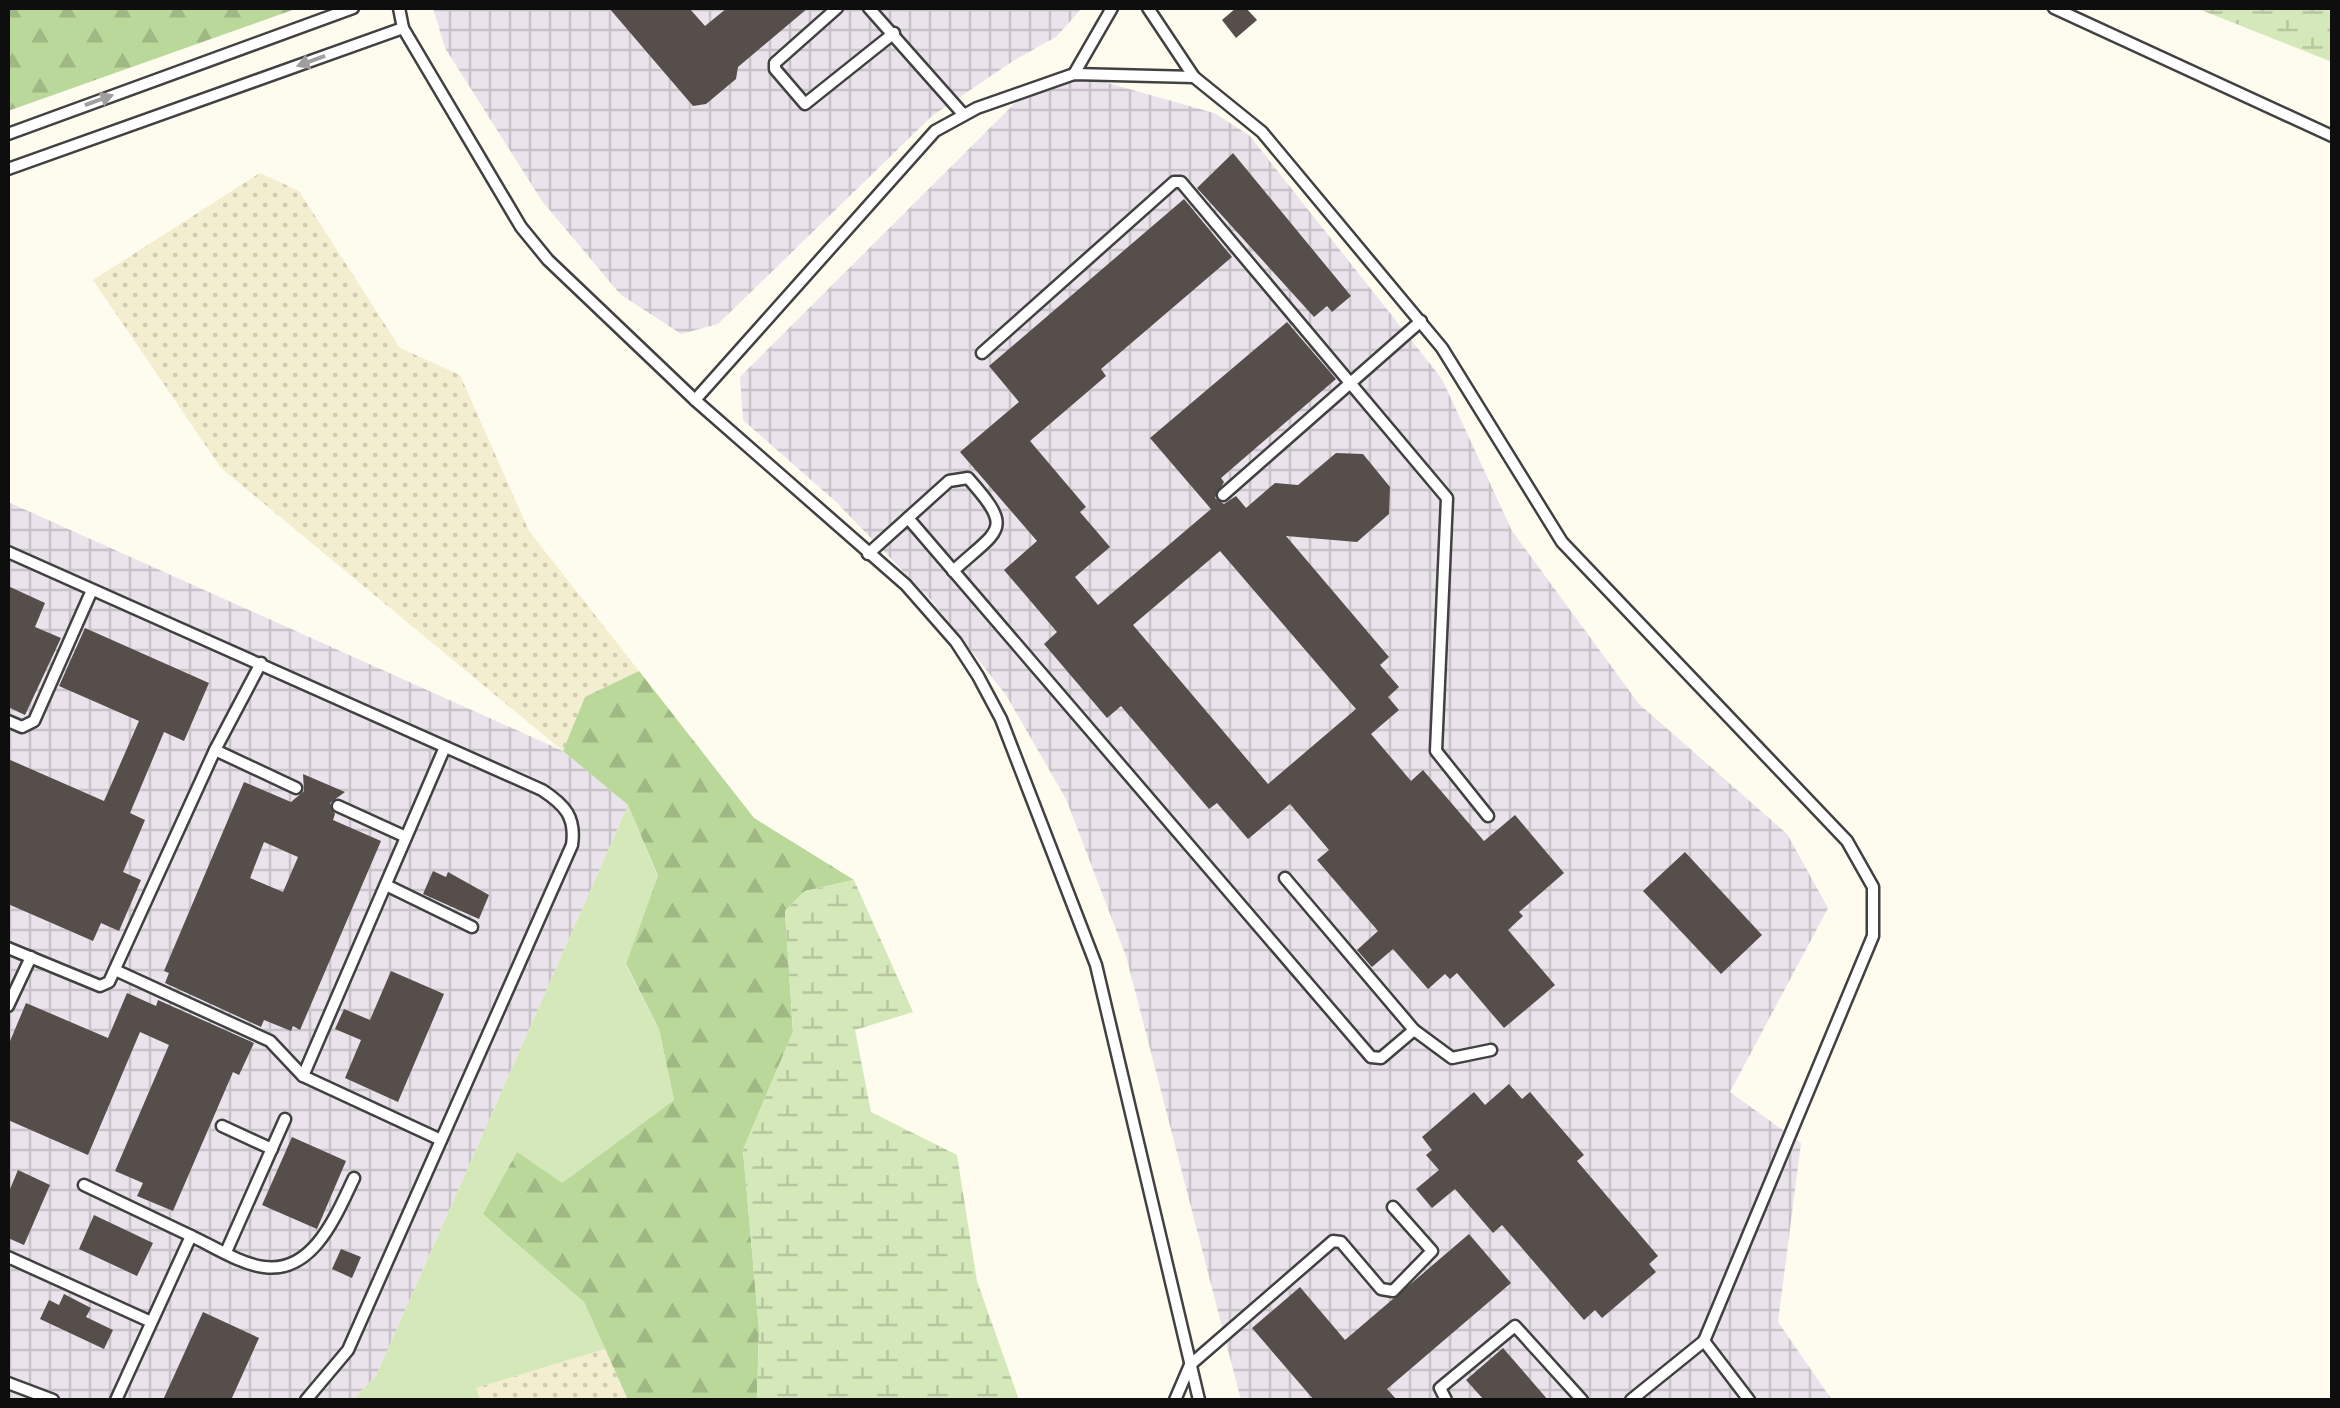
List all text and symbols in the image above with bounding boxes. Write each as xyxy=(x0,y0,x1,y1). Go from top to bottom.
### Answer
one-way arrow xyxy=(295,54,325,69)
one-way arrow xyxy=(85,92,115,107)

